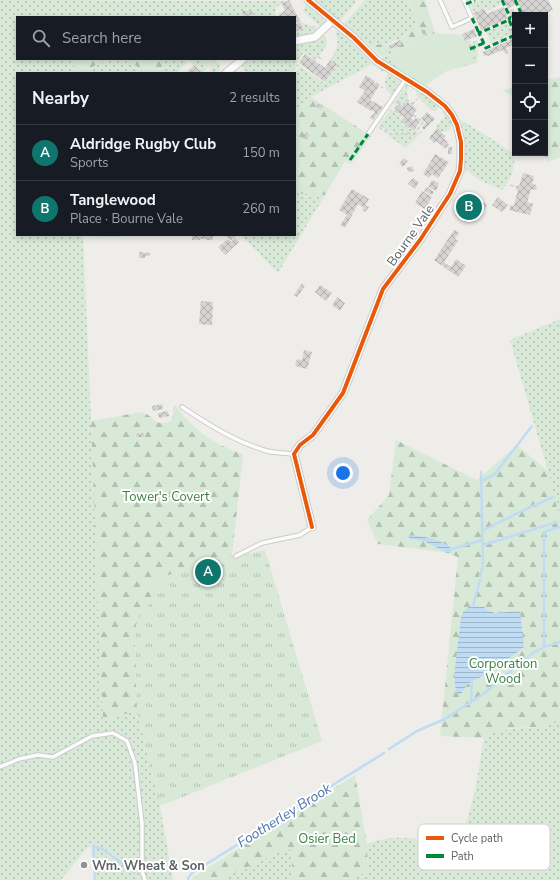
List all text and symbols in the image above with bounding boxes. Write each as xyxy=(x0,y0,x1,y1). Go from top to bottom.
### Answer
map controls xyxy=(512,12,548,156)
button: + xyxy=(512,12,548,48)
search box xyxy=(16,16,296,60)
icon: search xyxy=(30,27,52,49)
text: Search here xyxy=(62,28,142,48)
button: − xyxy=(512,48,548,84)
button: locate xyxy=(512,84,548,120)
text: Nearby xyxy=(32,87,89,110)
text: 2 results xyxy=(229,89,280,107)
button: layers xyxy=(512,120,548,156)
text: Aldridge Rugby Club xyxy=(70,134,216,154)
text: A xyxy=(40,144,50,162)
text: 150 m xyxy=(242,144,280,162)
text: Sports xyxy=(70,154,109,172)
text: Tanglewood xyxy=(70,190,156,210)
pin: B xyxy=(456,192,482,222)
text: B xyxy=(41,200,49,218)
text: 260 m xyxy=(242,200,280,218)
street label: Bourne Vale xyxy=(383,201,439,270)
text: Place · Bourne Vale xyxy=(70,210,183,228)
your location xyxy=(333,463,353,483)
park label: Tower's Covert xyxy=(122,488,210,506)
pin: A xyxy=(195,557,221,587)
park label: Corporation Wood xyxy=(469,655,537,688)
water label: Footherley Brook xyxy=(234,778,336,852)
legend xyxy=(418,824,550,870)
park label: Osier Bed xyxy=(298,830,356,848)
text: Cycle path xyxy=(451,831,503,846)
text: Path xyxy=(451,849,474,864)
place label: Wm. Wheat & Son xyxy=(92,857,205,875)
marker: Wm. Wheat & Son xyxy=(79,860,89,870)

